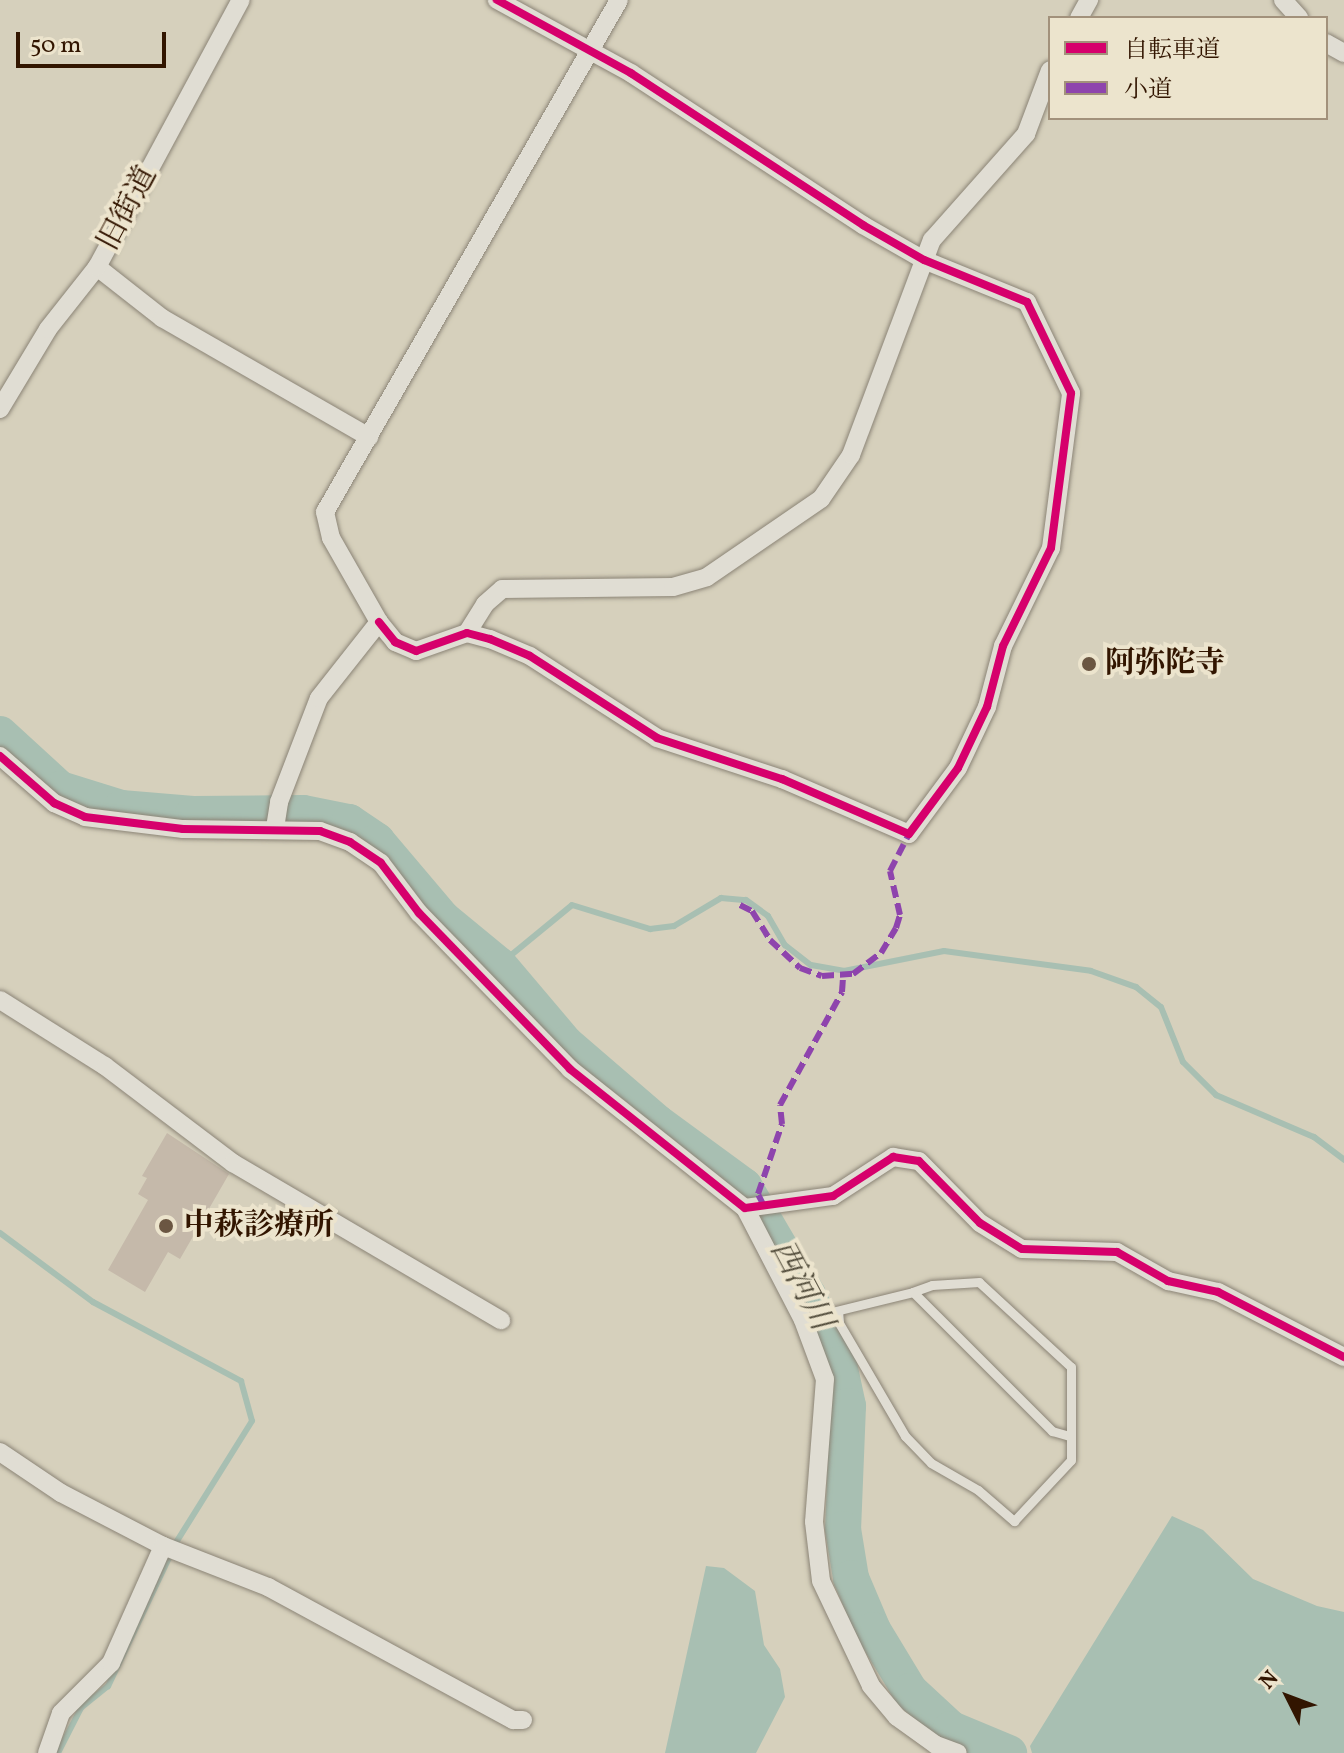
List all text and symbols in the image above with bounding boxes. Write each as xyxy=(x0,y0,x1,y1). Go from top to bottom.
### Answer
scale bar xyxy=(20,16,170,66)
legend xyxy=(1048,16,1328,120)
text: 50 m xyxy=(30,29,82,63)
text: 自転車道 xyxy=(1124,34,1220,68)
text: 小道 xyxy=(1124,74,1172,108)
street label: 旧街道 xyxy=(91,161,165,257)
place label: 阿弥陀寺 xyxy=(1105,646,1225,682)
marker: 阿弥陀寺 xyxy=(1080,655,1098,673)
place label: 中萩診療所 xyxy=(184,1208,334,1244)
marker: 中萩診療所 xyxy=(155,1215,177,1237)
water label: 西河川 xyxy=(761,1235,839,1337)
north arrow xyxy=(1248,1657,1328,1737)
text: N xyxy=(1253,1664,1287,1697)

